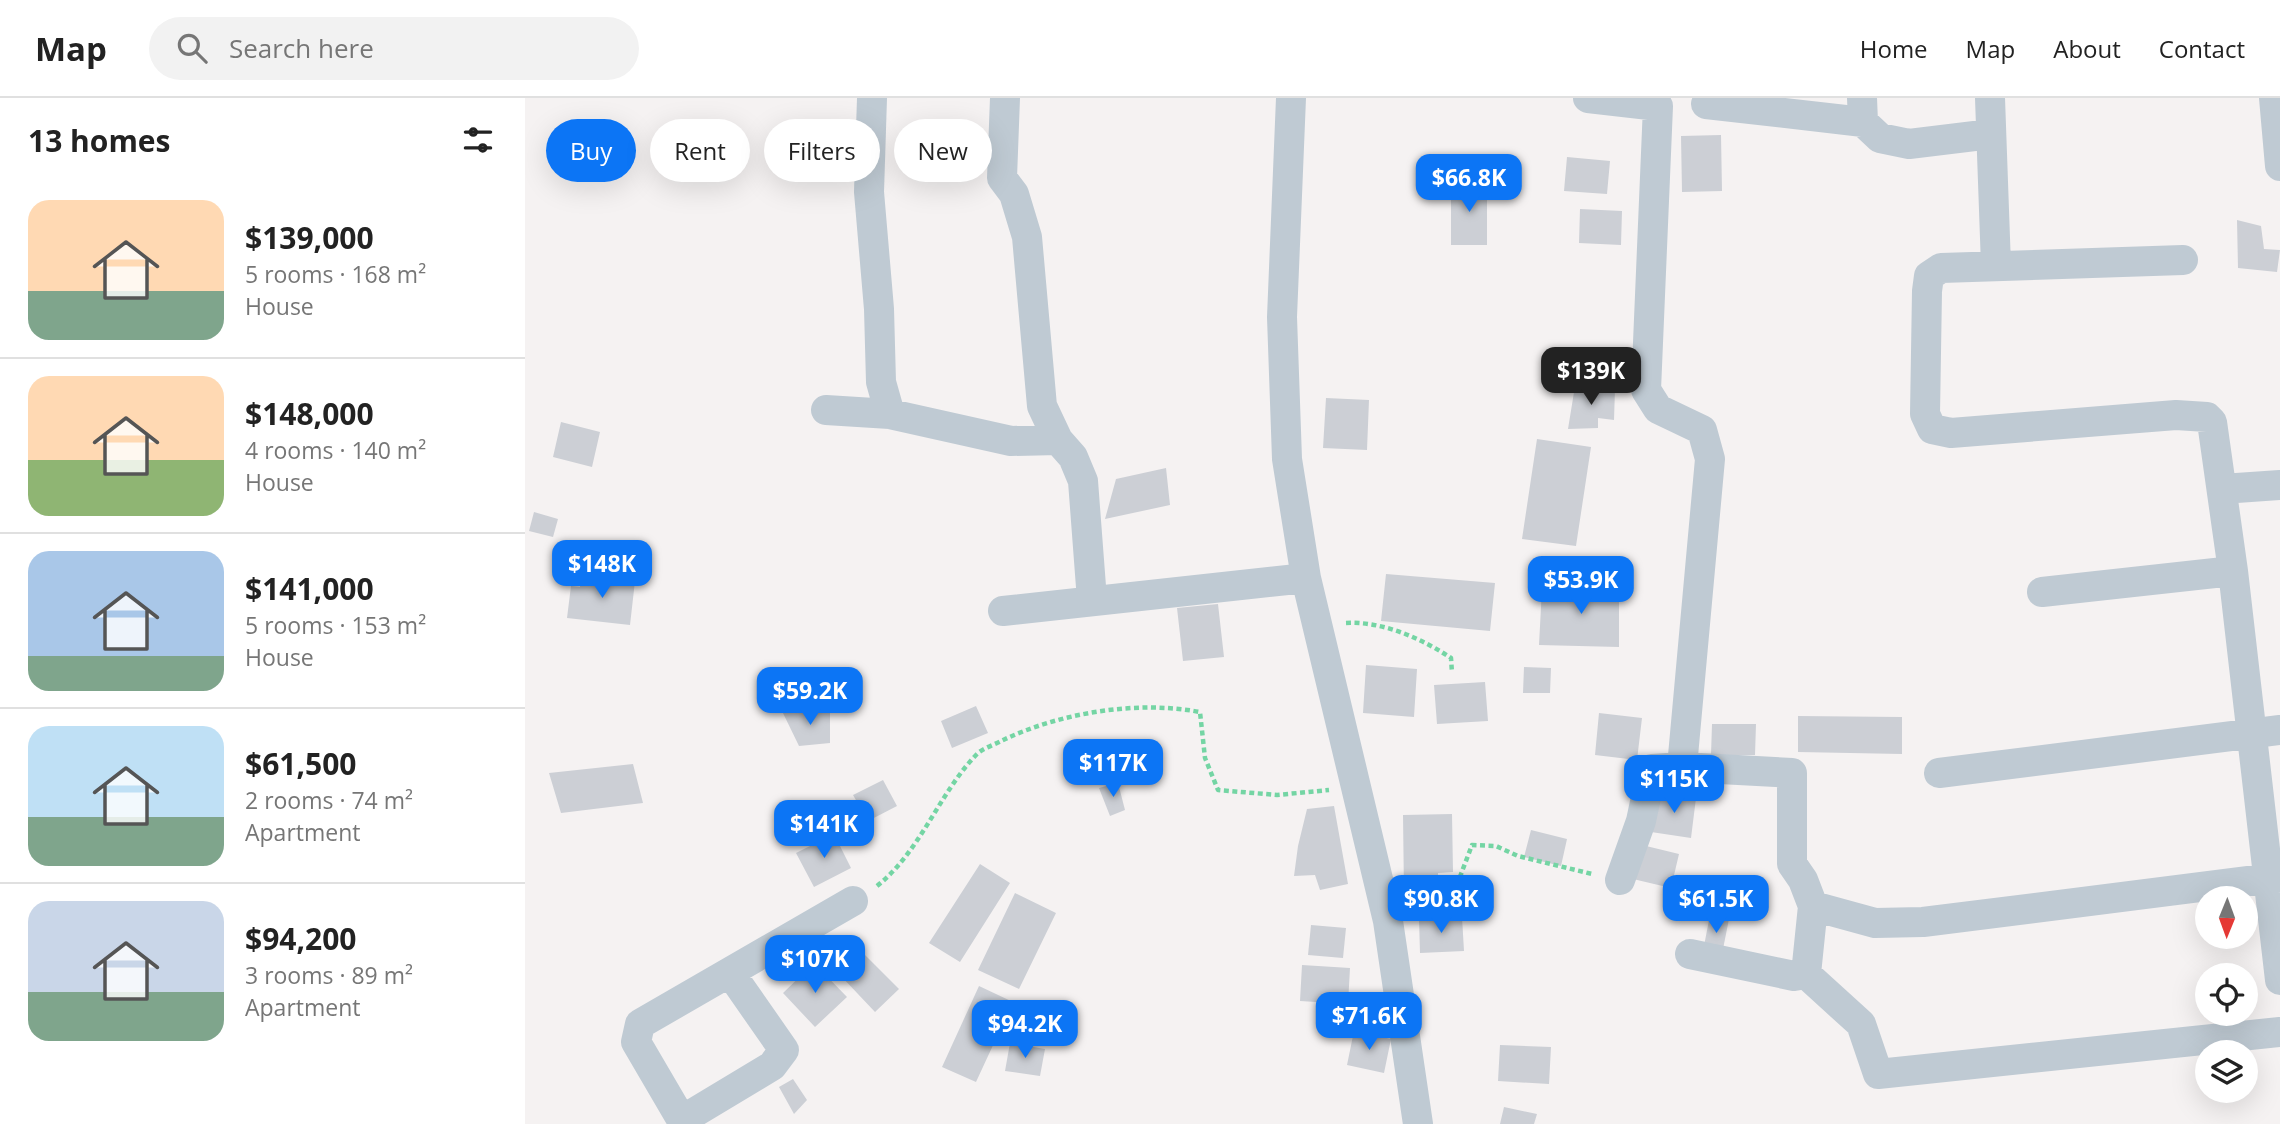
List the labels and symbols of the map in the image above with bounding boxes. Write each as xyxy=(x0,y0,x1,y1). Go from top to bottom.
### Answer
pin: $66.8K xyxy=(1412,155,1526,214)
pin: $139K xyxy=(1542,348,1640,407)
pin: $148K xyxy=(553,540,651,600)
pin: $53.9K xyxy=(1524,556,1638,616)
pin: $59.2K xyxy=(753,668,867,727)
pin: $117K xyxy=(1064,740,1162,799)
pin: $115K xyxy=(1625,756,1723,815)
pin: $141K xyxy=(775,800,873,860)
pin: $90.8K xyxy=(1384,876,1498,935)
pin: $61.5K xyxy=(1659,876,1773,935)
north arrow xyxy=(2195,886,2257,948)
pin: $107K xyxy=(766,936,864,995)
pin: $71.6K xyxy=(1312,992,1426,1052)
pin: $94.2K xyxy=(968,1000,1082,1060)

